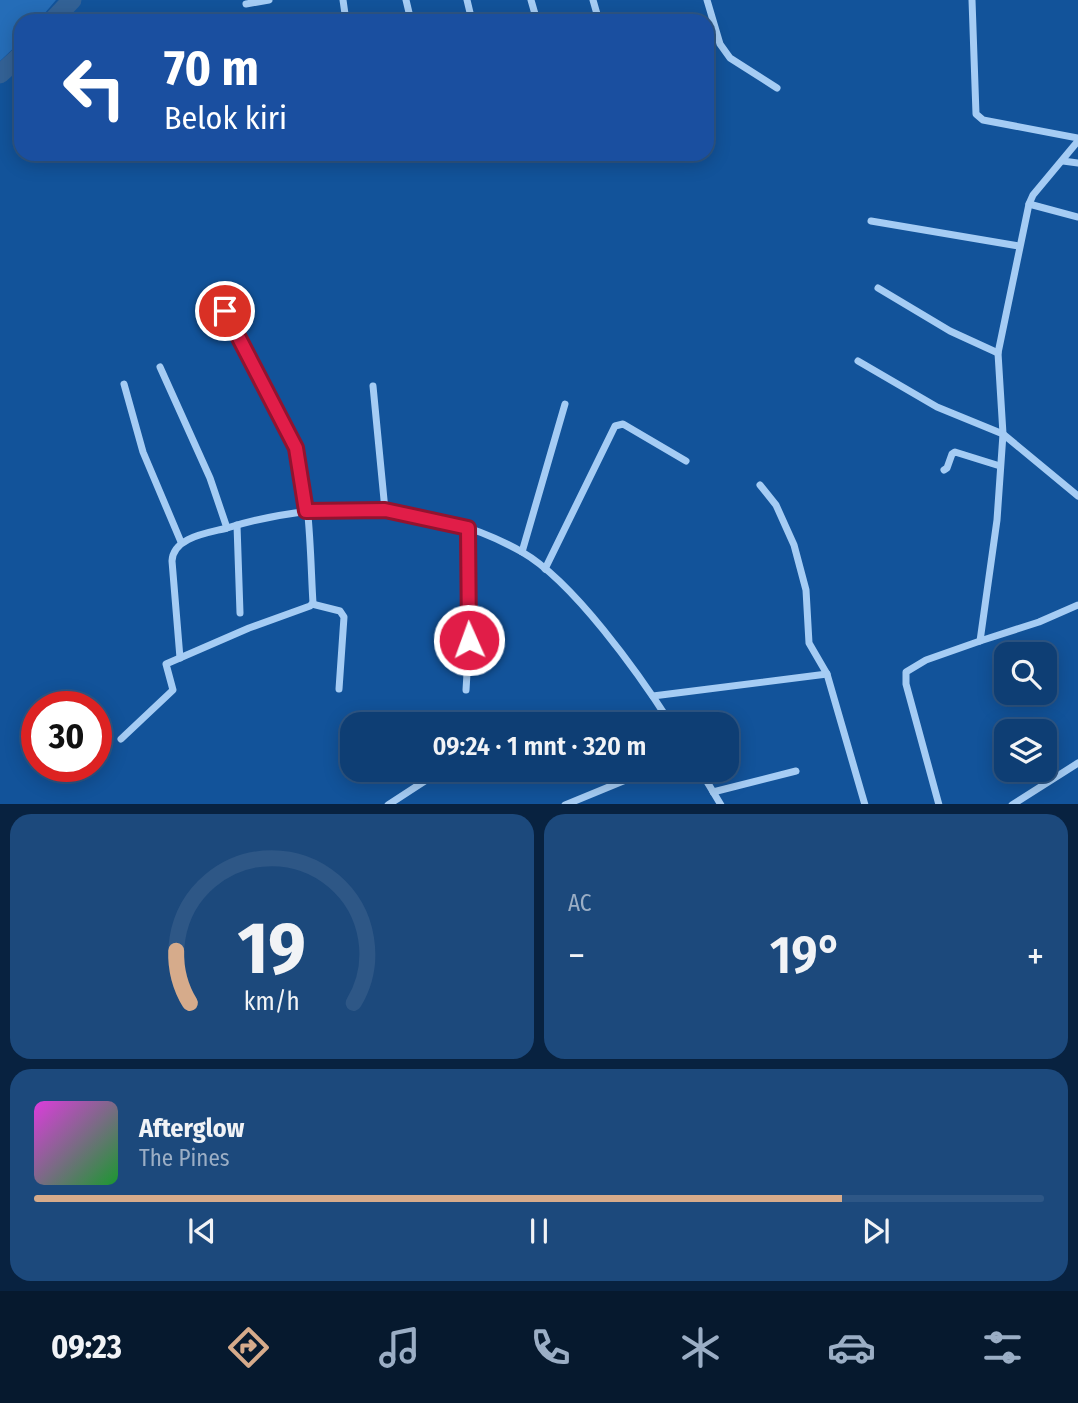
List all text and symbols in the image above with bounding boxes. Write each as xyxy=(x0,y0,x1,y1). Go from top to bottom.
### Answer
text: 70 m xyxy=(164,39,259,98)
icon: left xyxy=(49,42,140,133)
text: Belok kiri xyxy=(164,99,287,137)
pin xyxy=(195,281,255,341)
icon: arrive xyxy=(206,292,244,330)
position arrow xyxy=(432,603,506,677)
map controls xyxy=(994,642,1057,782)
button: search xyxy=(994,642,1057,705)
speed limit sign: 30 xyxy=(21,691,112,782)
button: layers xyxy=(994,719,1057,782)
text: 09:24 · 1 mnt · 320 m xyxy=(433,731,646,762)
text: AC xyxy=(568,889,592,917)
text: 19 xyxy=(238,905,306,992)
text: 19° xyxy=(770,924,842,987)
text: − xyxy=(568,933,585,979)
text: + xyxy=(1027,933,1044,979)
text: km/h xyxy=(244,986,300,1016)
text: Afterglow xyxy=(139,1113,244,1144)
text: The Pines xyxy=(139,1144,230,1172)
icon: previous xyxy=(183,1212,221,1250)
icon: pause xyxy=(520,1212,558,1250)
icon: next xyxy=(857,1212,895,1250)
icon: directions xyxy=(224,1323,273,1372)
icon: music xyxy=(375,1323,424,1372)
icon: phone xyxy=(526,1323,575,1372)
icon: climate xyxy=(676,1323,725,1372)
icon: car xyxy=(827,1323,876,1372)
icon: filters xyxy=(978,1323,1027,1372)
text: 09:23 xyxy=(51,1328,122,1366)

